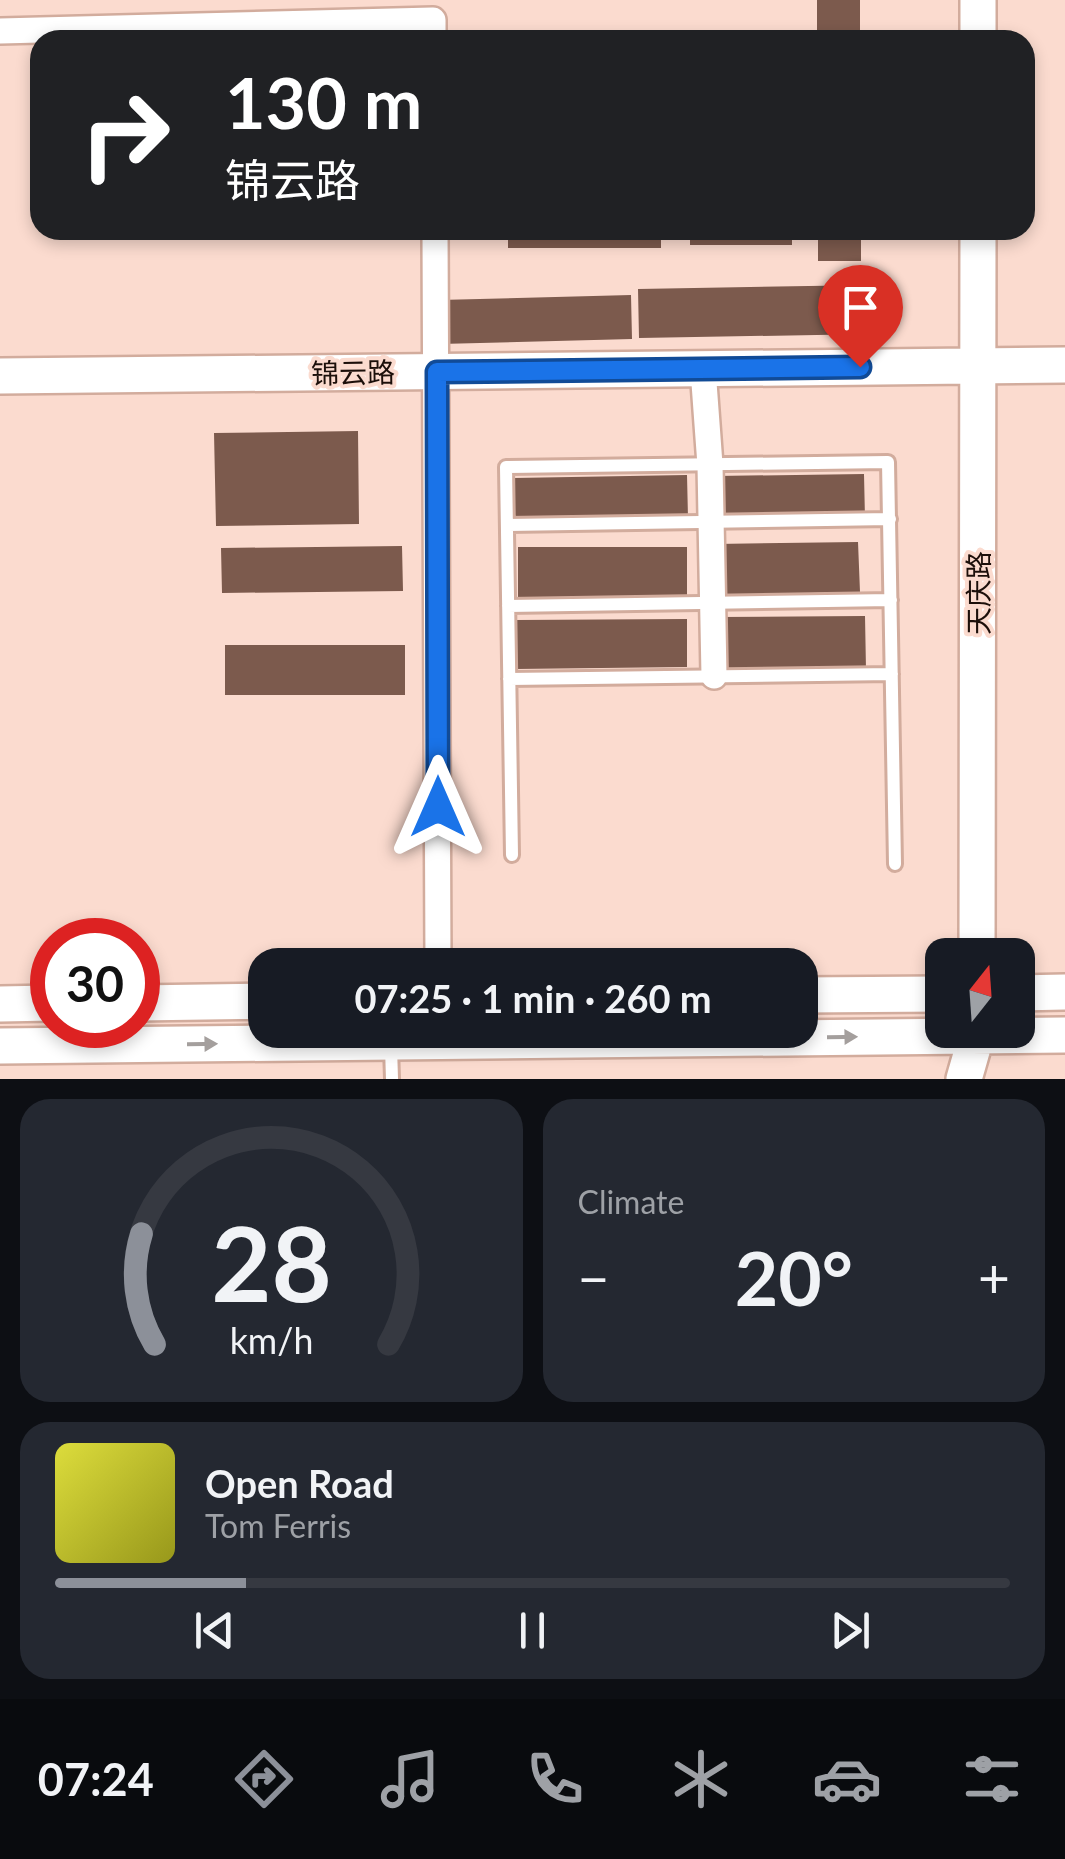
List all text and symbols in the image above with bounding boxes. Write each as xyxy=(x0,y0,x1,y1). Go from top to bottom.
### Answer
text: 130 m xyxy=(225,60,422,144)
icon: right xyxy=(60,70,190,200)
text: 锦云路 xyxy=(225,153,360,207)
pin xyxy=(818,265,903,368)
icon: arrive xyxy=(833,280,888,335)
street label: 锦云路 xyxy=(311,354,395,390)
street label: 天庆路 xyxy=(961,551,995,635)
position arrow xyxy=(386,755,490,859)
speed limit sign: 30 xyxy=(30,918,160,1048)
north arrow xyxy=(925,938,1035,1048)
map controls xyxy=(925,938,1035,1048)
text: 07:25 · 1 min · 260 m xyxy=(354,975,712,1021)
one-way arrow xyxy=(827,1029,859,1045)
one-way arrow xyxy=(187,1035,219,1051)
text: Climate xyxy=(578,1182,684,1221)
text: 28 xyxy=(211,1199,332,1324)
text: 20° xyxy=(735,1232,853,1322)
text: − xyxy=(578,1244,609,1310)
text: + xyxy=(978,1244,1010,1310)
text: km/h xyxy=(229,1319,313,1362)
text: Open Road xyxy=(205,1460,394,1506)
text: Tom Ferris xyxy=(205,1506,351,1545)
icon: previous xyxy=(187,1603,242,1658)
icon: pause xyxy=(505,1603,560,1658)
icon: next xyxy=(823,1603,878,1658)
icon: directions xyxy=(229,1744,299,1814)
icon: music xyxy=(375,1744,445,1814)
icon: phone xyxy=(520,1744,590,1814)
icon: climate xyxy=(666,1744,736,1814)
icon: car xyxy=(812,1744,882,1814)
icon: filters xyxy=(957,1744,1027,1814)
text: 07:24 xyxy=(38,1752,154,1806)

